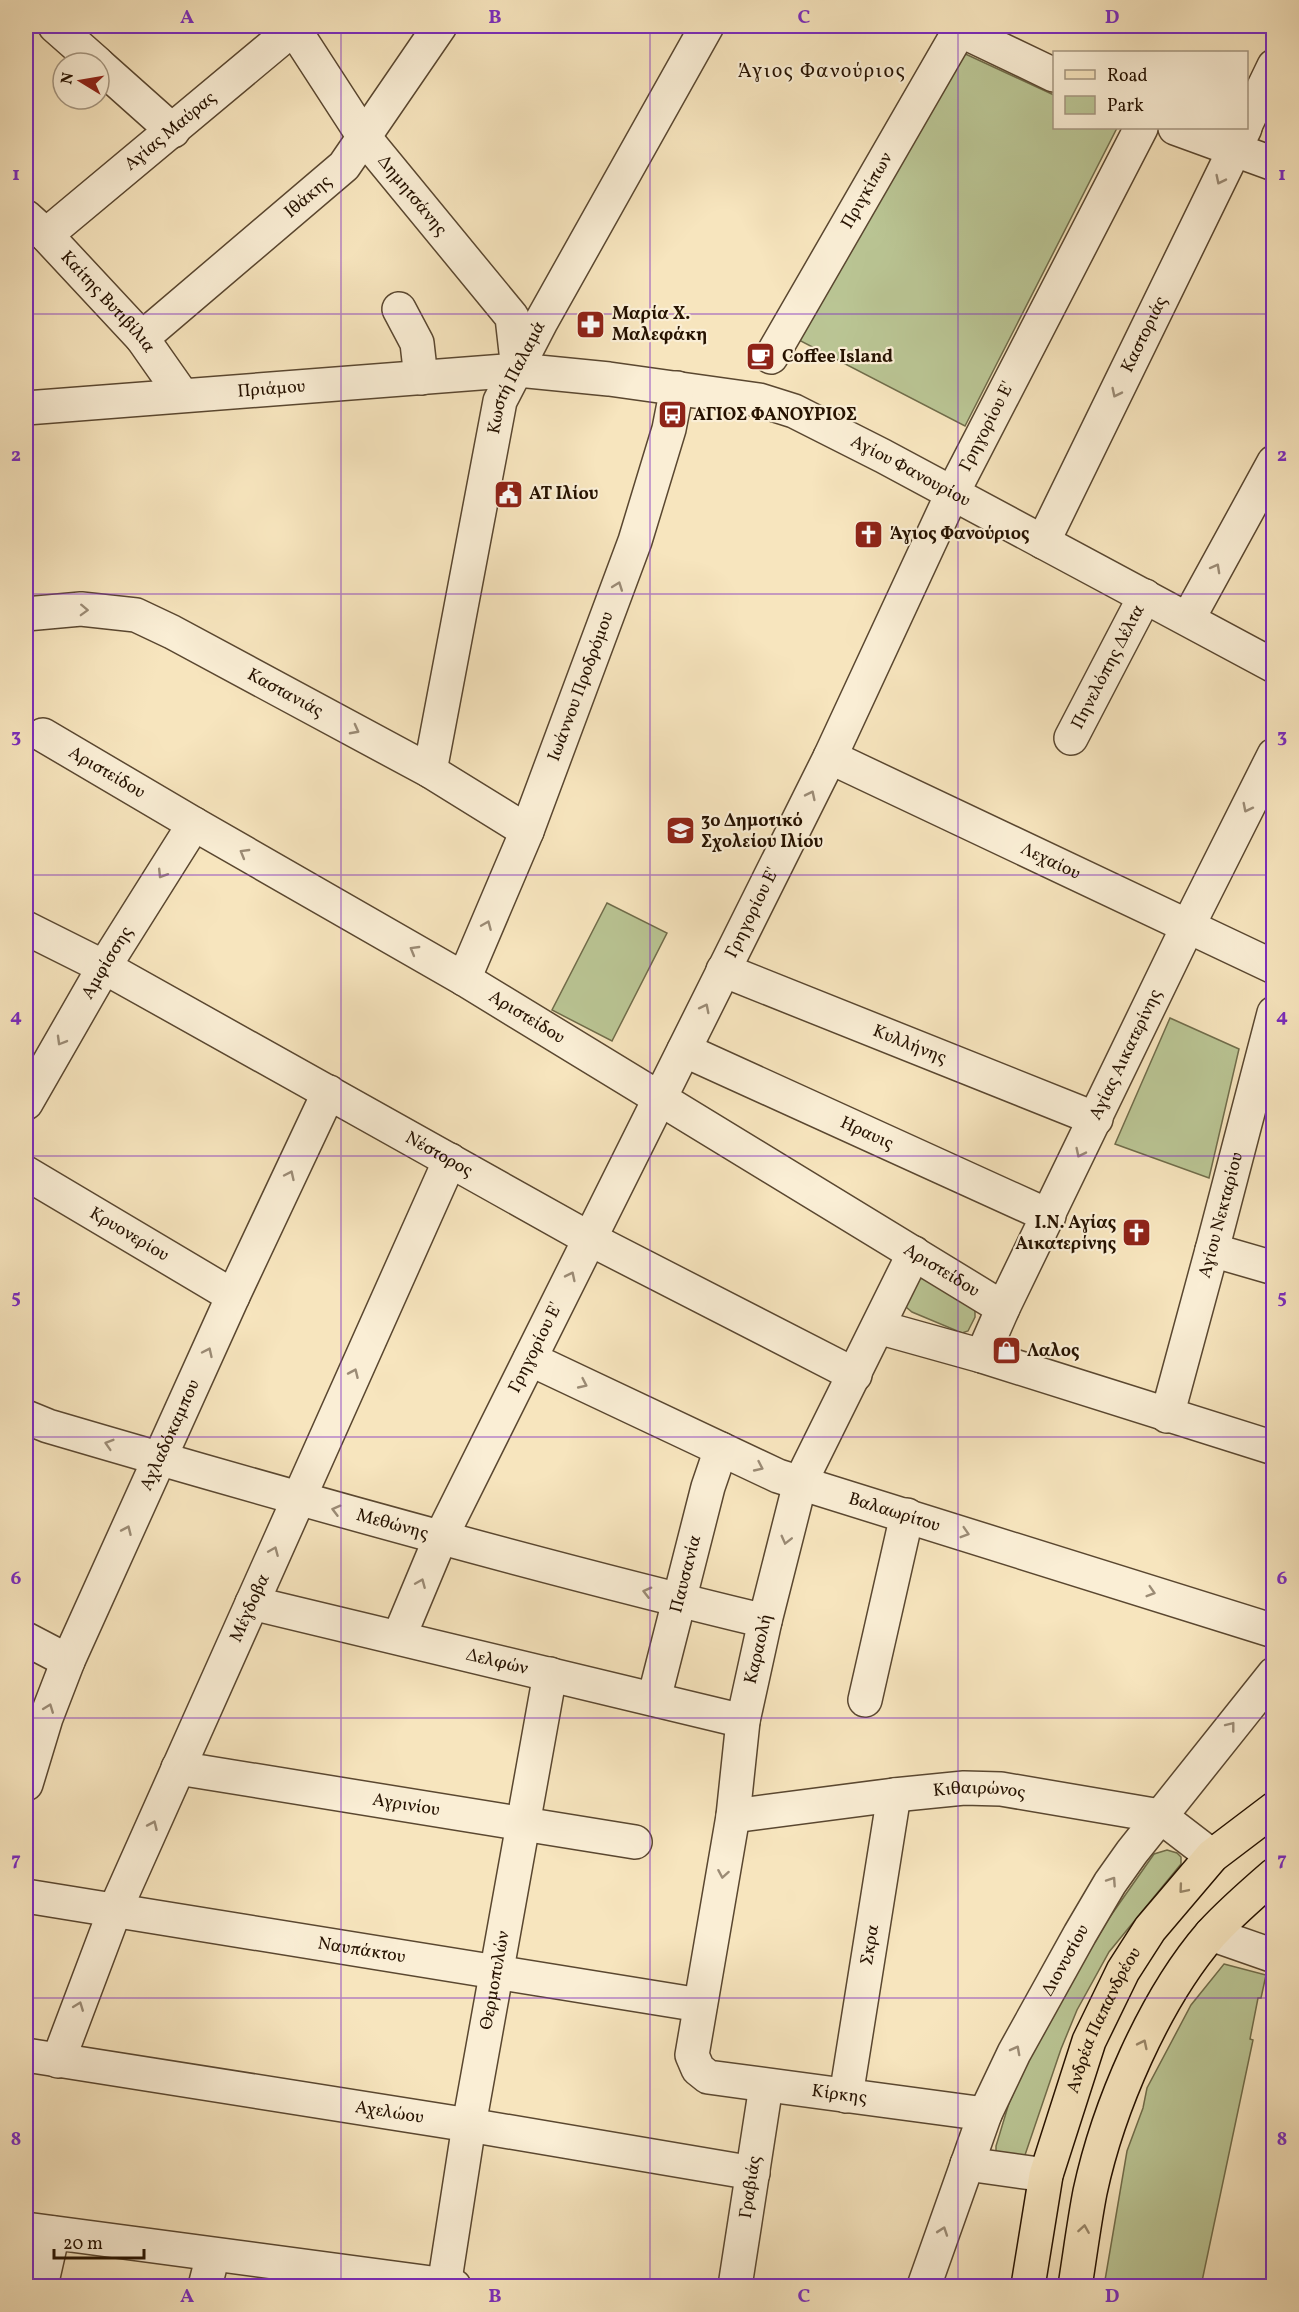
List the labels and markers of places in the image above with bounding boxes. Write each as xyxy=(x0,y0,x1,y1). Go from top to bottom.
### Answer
place label: Μαρία Χ. Μαλεφάκη xyxy=(612,302,707,348)
pharmacy icon: Μαρία Χ. Μαλεφάκη xyxy=(575,308,607,340)
cafe icon: Coffee Island xyxy=(745,341,777,373)
place label: Coffee Island xyxy=(782,345,893,370)
bus stop icon: ΑΓΙΟΣ ΦΑΝΟΥΡΙΟΣ xyxy=(656,399,688,431)
place label: ΑΓΙΟΣ ΦΑΝΟΥΡΙΟΣ xyxy=(693,403,857,428)
public building icon: ΑΤ Ιλίου xyxy=(492,478,524,510)
place label: ΑΤ Ιλίου xyxy=(529,482,598,507)
church icon: Άγιος Φανούριος xyxy=(853,518,885,550)
place label: Άγιος Φανούριος xyxy=(890,522,1029,547)
place label: 3ο Δημοτικό Σχολείου Ιλίου xyxy=(701,809,823,855)
school or university icon: 3ο Δημοτικό Σχολείου Ιλίου xyxy=(664,815,696,847)
place label: Ι.Ν. Αγίας Αικατερίνης xyxy=(1015,1211,1116,1257)
church icon: Ι.Ν. Αγίας Αικατερίνης xyxy=(1121,1217,1153,1249)
shop icon: Λαλος xyxy=(990,1335,1022,1367)
place label: Λαλος xyxy=(1027,1339,1079,1364)

